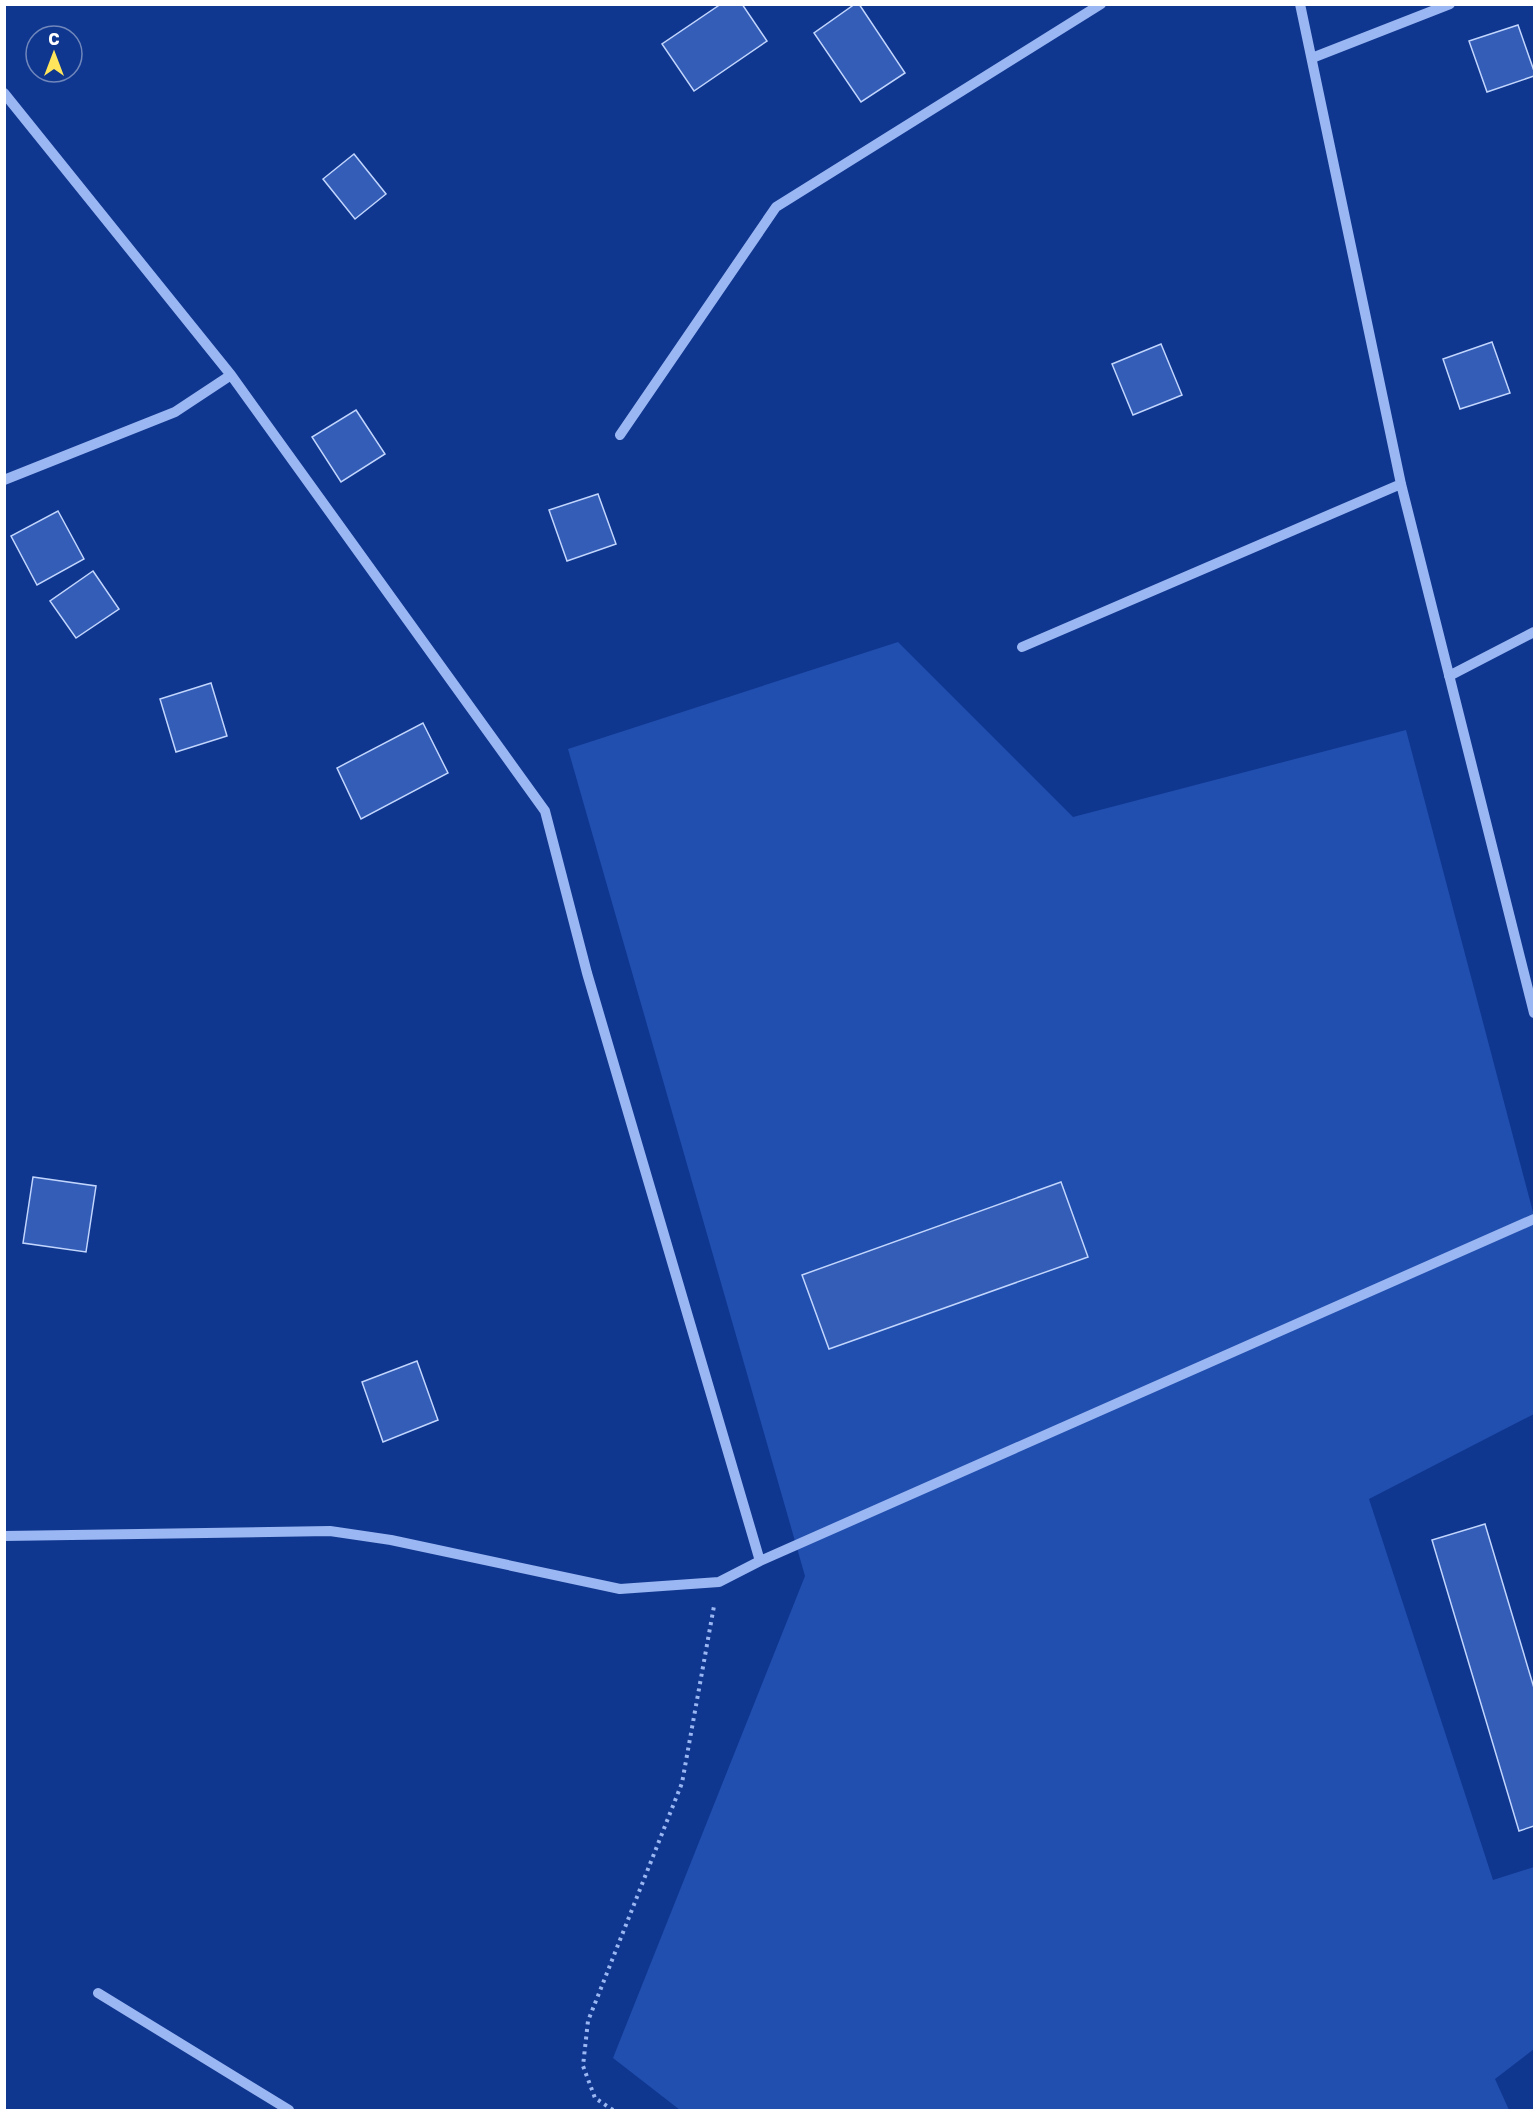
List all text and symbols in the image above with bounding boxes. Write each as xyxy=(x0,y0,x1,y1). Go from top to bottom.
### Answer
north arrow xyxy=(24,24,84,84)
text: С xyxy=(48,29,60,49)

